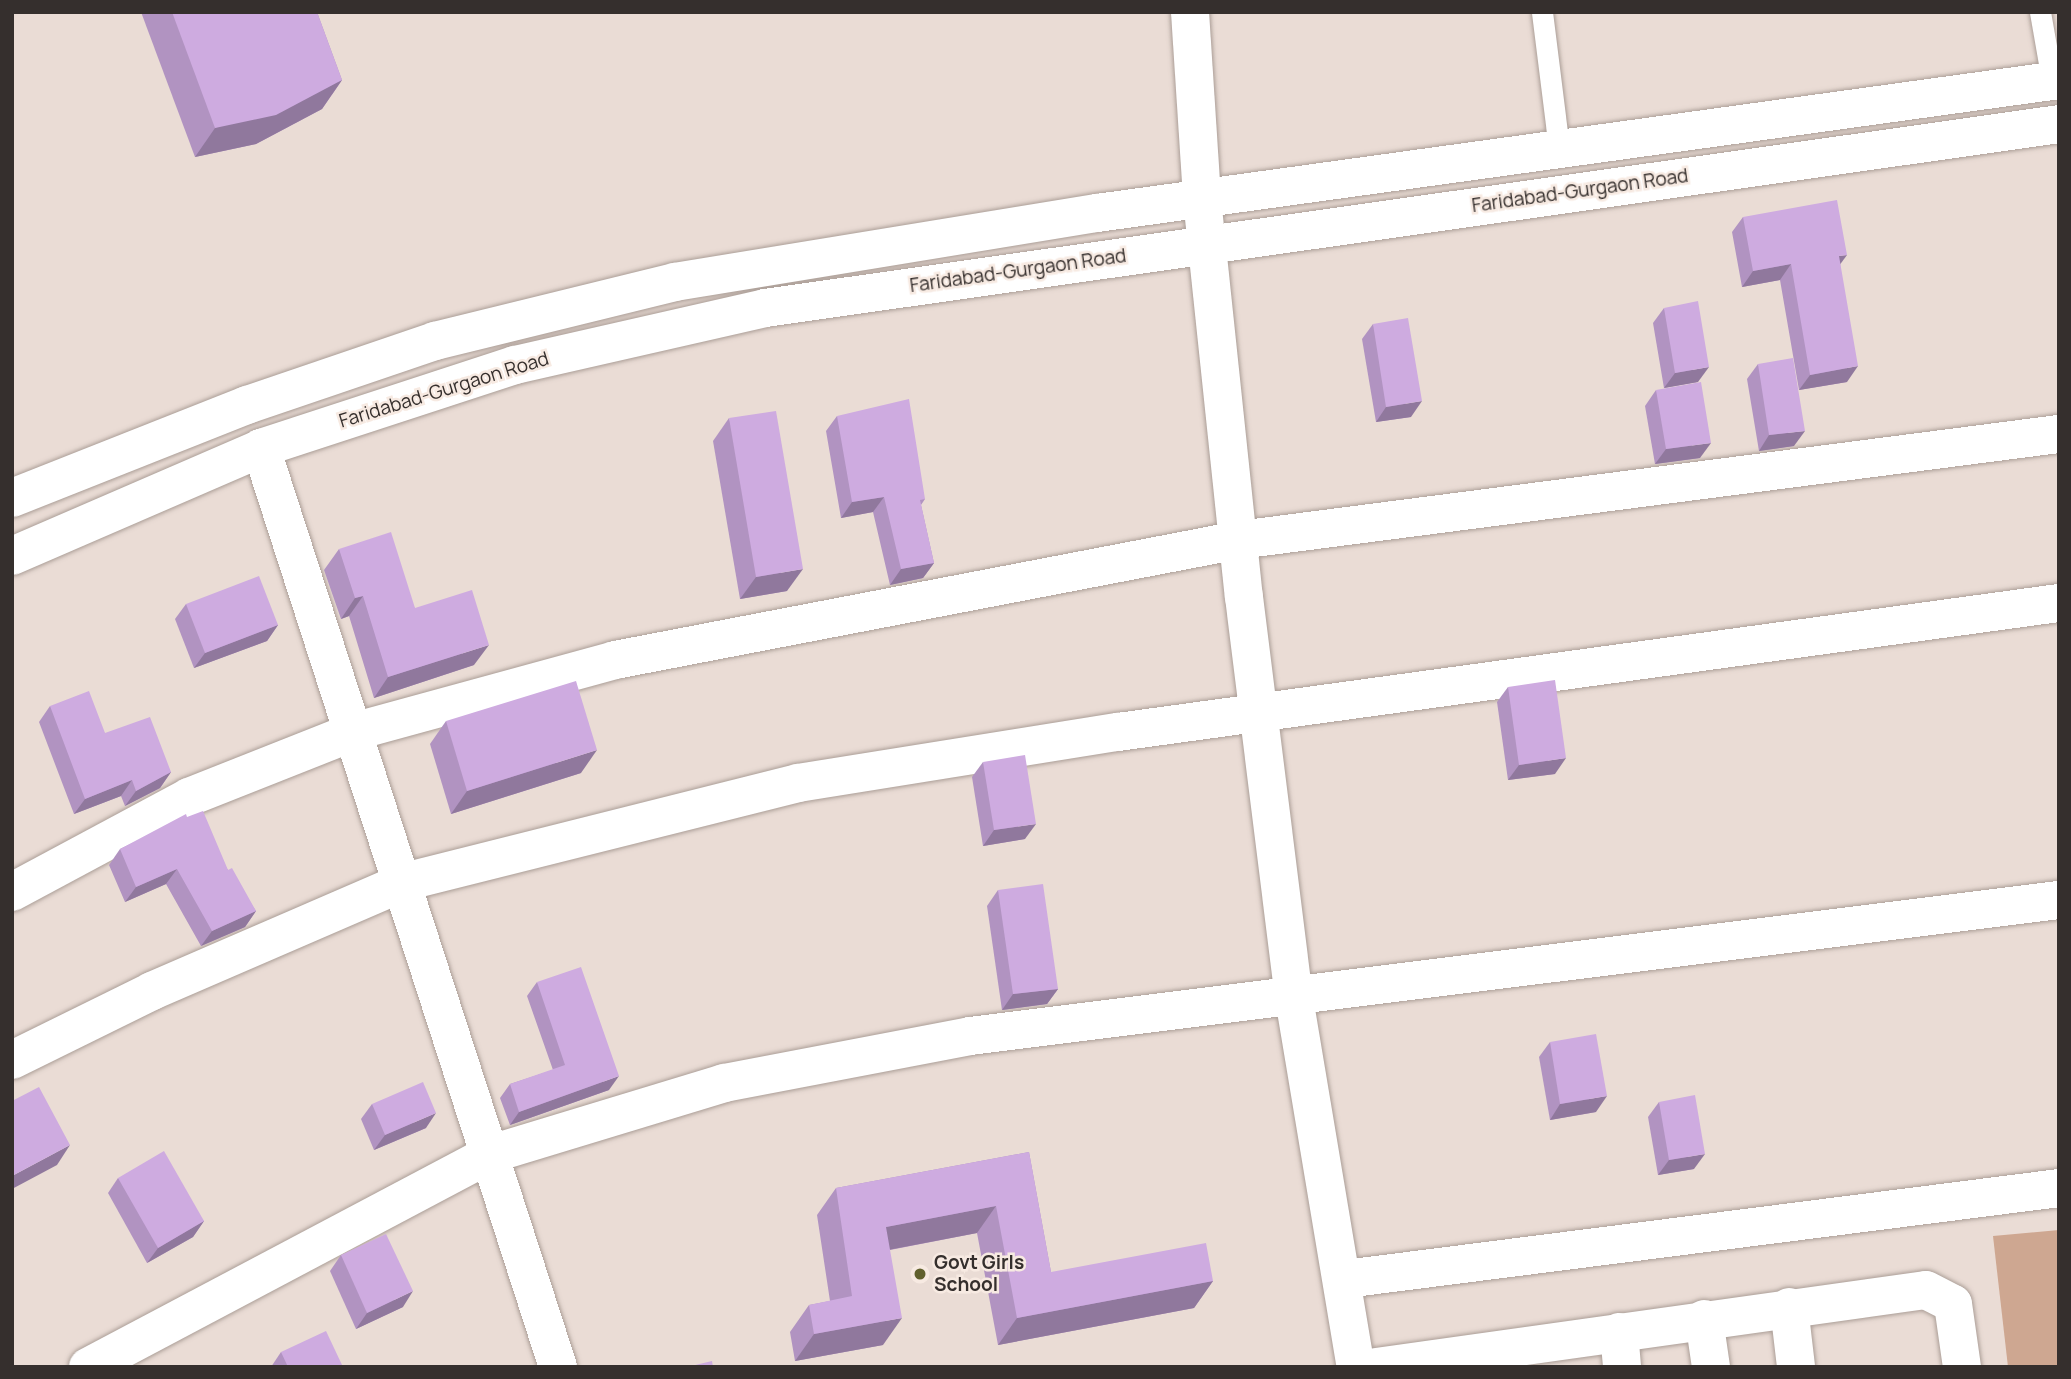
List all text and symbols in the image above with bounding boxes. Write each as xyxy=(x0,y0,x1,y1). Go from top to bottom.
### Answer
street label: Faridabad-Gurgaon Road xyxy=(1470,165,1690,217)
street label: Faridabad-Gurgaon Road xyxy=(908,245,1128,297)
street label: Faridabad-Gurgaon Road xyxy=(336,347,552,433)
place label: Govt Girls School xyxy=(934,1252,1024,1296)
marker: Govt Girls School xyxy=(912,1266,928,1282)

